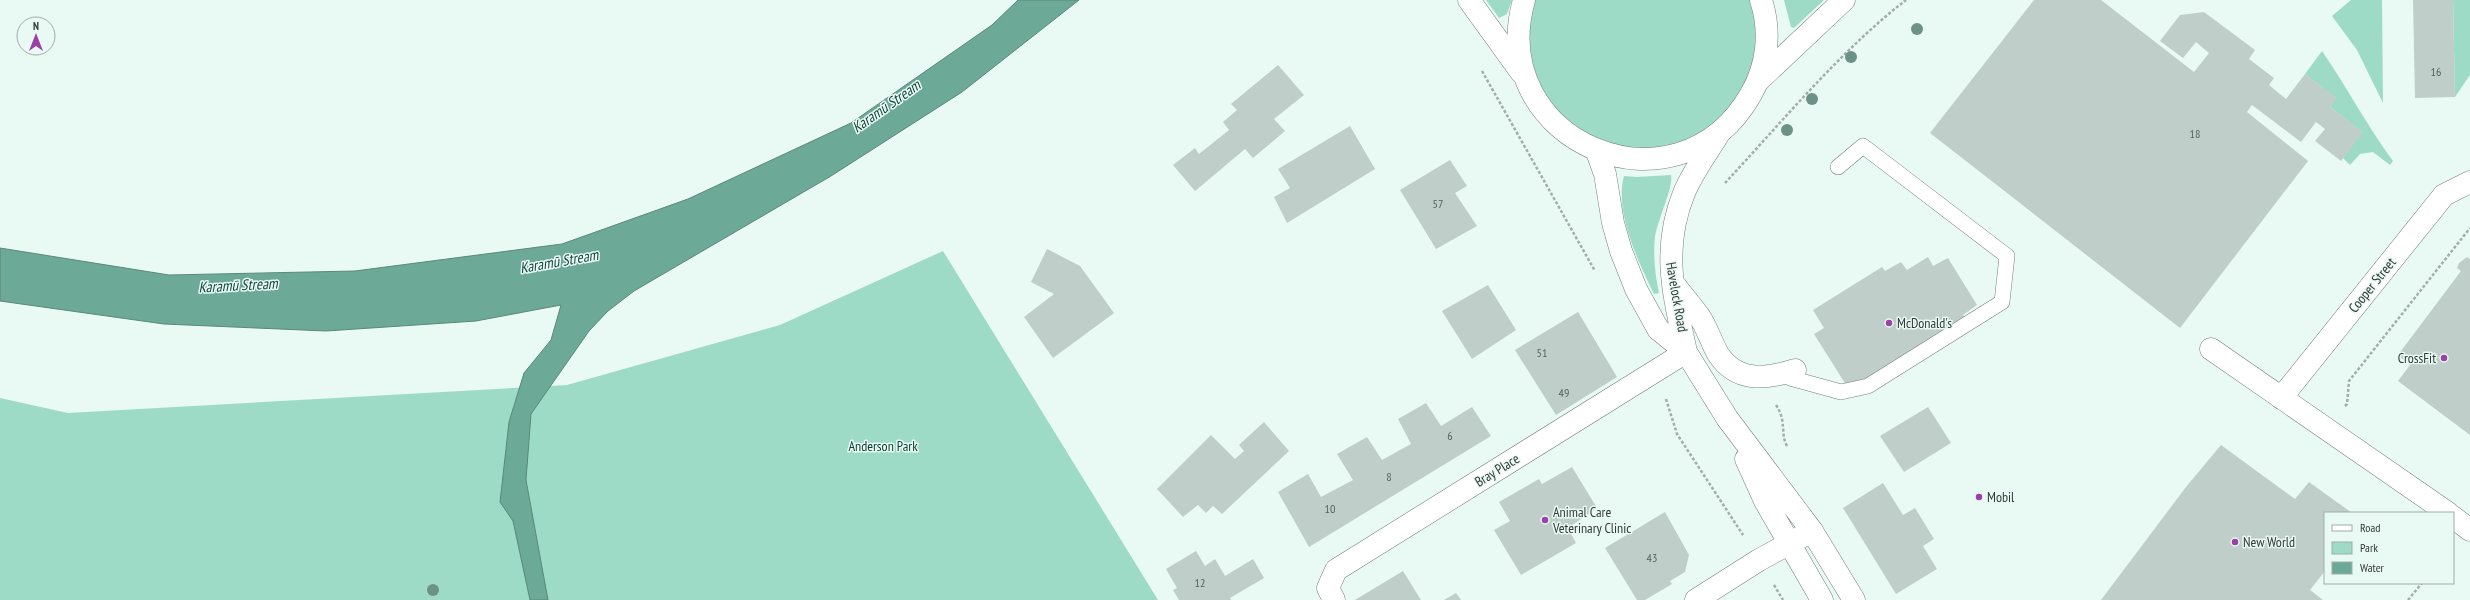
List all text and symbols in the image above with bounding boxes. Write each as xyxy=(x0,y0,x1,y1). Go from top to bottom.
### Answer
north arrow xyxy=(16,16,56,56)
text: N xyxy=(33,19,39,33)
house number: 16 xyxy=(2431,64,2441,79)
water label: Karamū Stream xyxy=(848,75,925,137)
house number: 18 xyxy=(2190,126,2200,141)
house number: 57 xyxy=(1433,196,1443,211)
water label: Karamū Stream xyxy=(518,245,601,277)
street label: Cooper Street xyxy=(2344,254,2400,316)
street label: Havelock Road xyxy=(1662,261,1692,333)
water label: Karamū Stream xyxy=(198,273,279,297)
place label: McDonald's xyxy=(1897,314,1952,332)
marker: McDonald's xyxy=(1884,318,1894,328)
house number: 51 xyxy=(1537,345,1547,360)
place label: CrossFit xyxy=(2398,349,2436,367)
marker: CrossFit xyxy=(2439,353,2449,363)
house number: 49 xyxy=(1559,385,1569,400)
house number: 6 xyxy=(1447,428,1453,443)
park label: Anderson Park xyxy=(848,437,918,455)
street label: Bray Place xyxy=(1471,449,1523,491)
house number: 8 xyxy=(1386,469,1392,484)
place label: Mobil xyxy=(1987,488,2015,506)
marker: Mobil xyxy=(1974,492,1984,502)
house number: 10 xyxy=(1325,501,1335,516)
place label: Animal Care Veterinary Clinic xyxy=(1552,503,1631,537)
legend xyxy=(2324,512,2454,584)
marker: Animal Care Veterinary Clinic xyxy=(1540,515,1550,525)
text: Road xyxy=(2360,520,2380,535)
place label: New World xyxy=(2243,533,2295,551)
marker: New World xyxy=(2230,537,2240,547)
text: Park xyxy=(2360,540,2378,555)
house number: 43 xyxy=(1647,550,1657,565)
text: Water xyxy=(2360,560,2385,575)
house number: 12 xyxy=(1195,575,1205,590)

